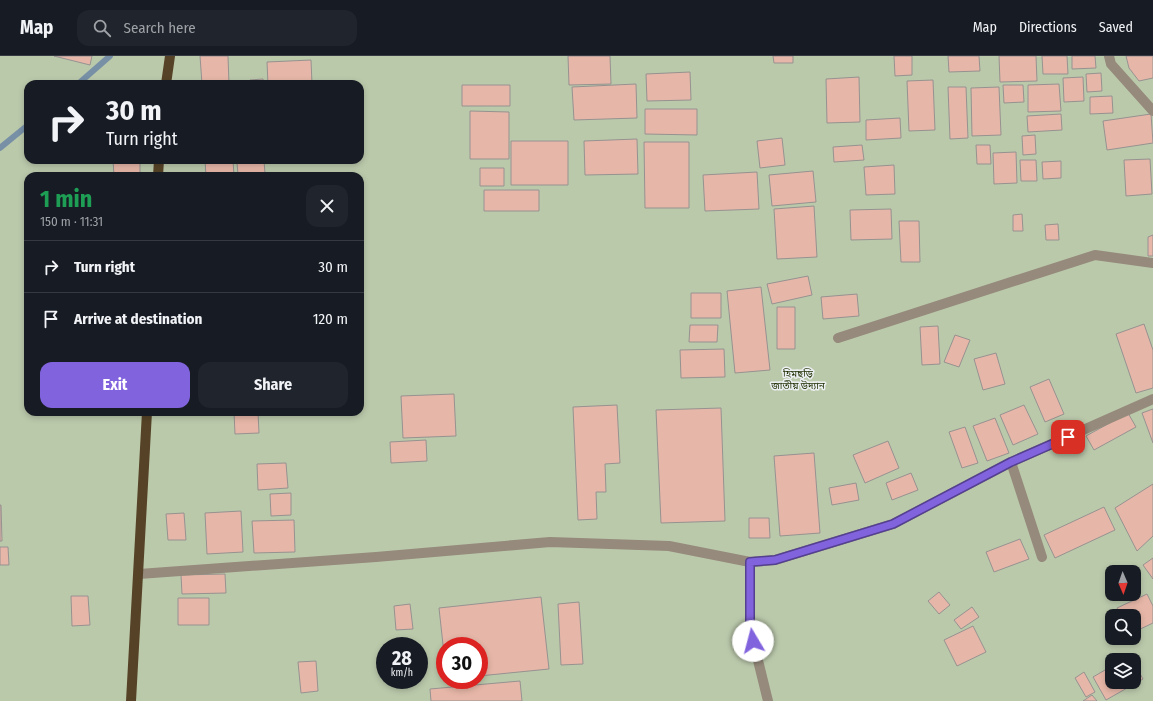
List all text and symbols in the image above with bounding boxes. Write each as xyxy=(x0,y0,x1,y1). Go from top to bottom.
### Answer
search box xyxy=(77,10,357,46)
text: Map xyxy=(20,16,53,39)
icon: search xyxy=(91,17,113,39)
text: Search here xyxy=(123,19,196,37)
text: Map xyxy=(973,19,997,36)
text: Directions xyxy=(1019,19,1077,36)
text: Saved xyxy=(1099,19,1133,36)
text: 30 m xyxy=(106,94,162,127)
icon: right xyxy=(40,96,92,148)
text: Turn right xyxy=(106,128,178,150)
text: 1 min xyxy=(40,185,92,213)
button: close xyxy=(306,185,348,227)
text: 150 m · 11:31 xyxy=(40,214,103,229)
icon: right xyxy=(40,256,62,278)
text: Turn right xyxy=(74,258,135,276)
text: 30 m xyxy=(318,258,348,276)
icon: arrive xyxy=(40,308,62,330)
text: Arrive at destination xyxy=(74,310,202,328)
text: 120 m xyxy=(313,310,348,328)
button: Exit xyxy=(40,362,190,408)
button: Share xyxy=(198,362,348,408)
park label: হিমছড়ি জাতীয় উদ্যান xyxy=(770,368,826,392)
pin xyxy=(1051,420,1085,454)
icon: arrive xyxy=(1057,426,1079,448)
north arrow xyxy=(1105,565,1141,601)
map controls xyxy=(1105,565,1141,689)
button: search xyxy=(1105,609,1141,645)
position arrow xyxy=(732,620,774,662)
speed limit sign: 30 xyxy=(436,637,488,689)
text: 28 xyxy=(392,646,412,670)
button: layers xyxy=(1105,653,1141,689)
text: km/h xyxy=(391,667,413,679)

